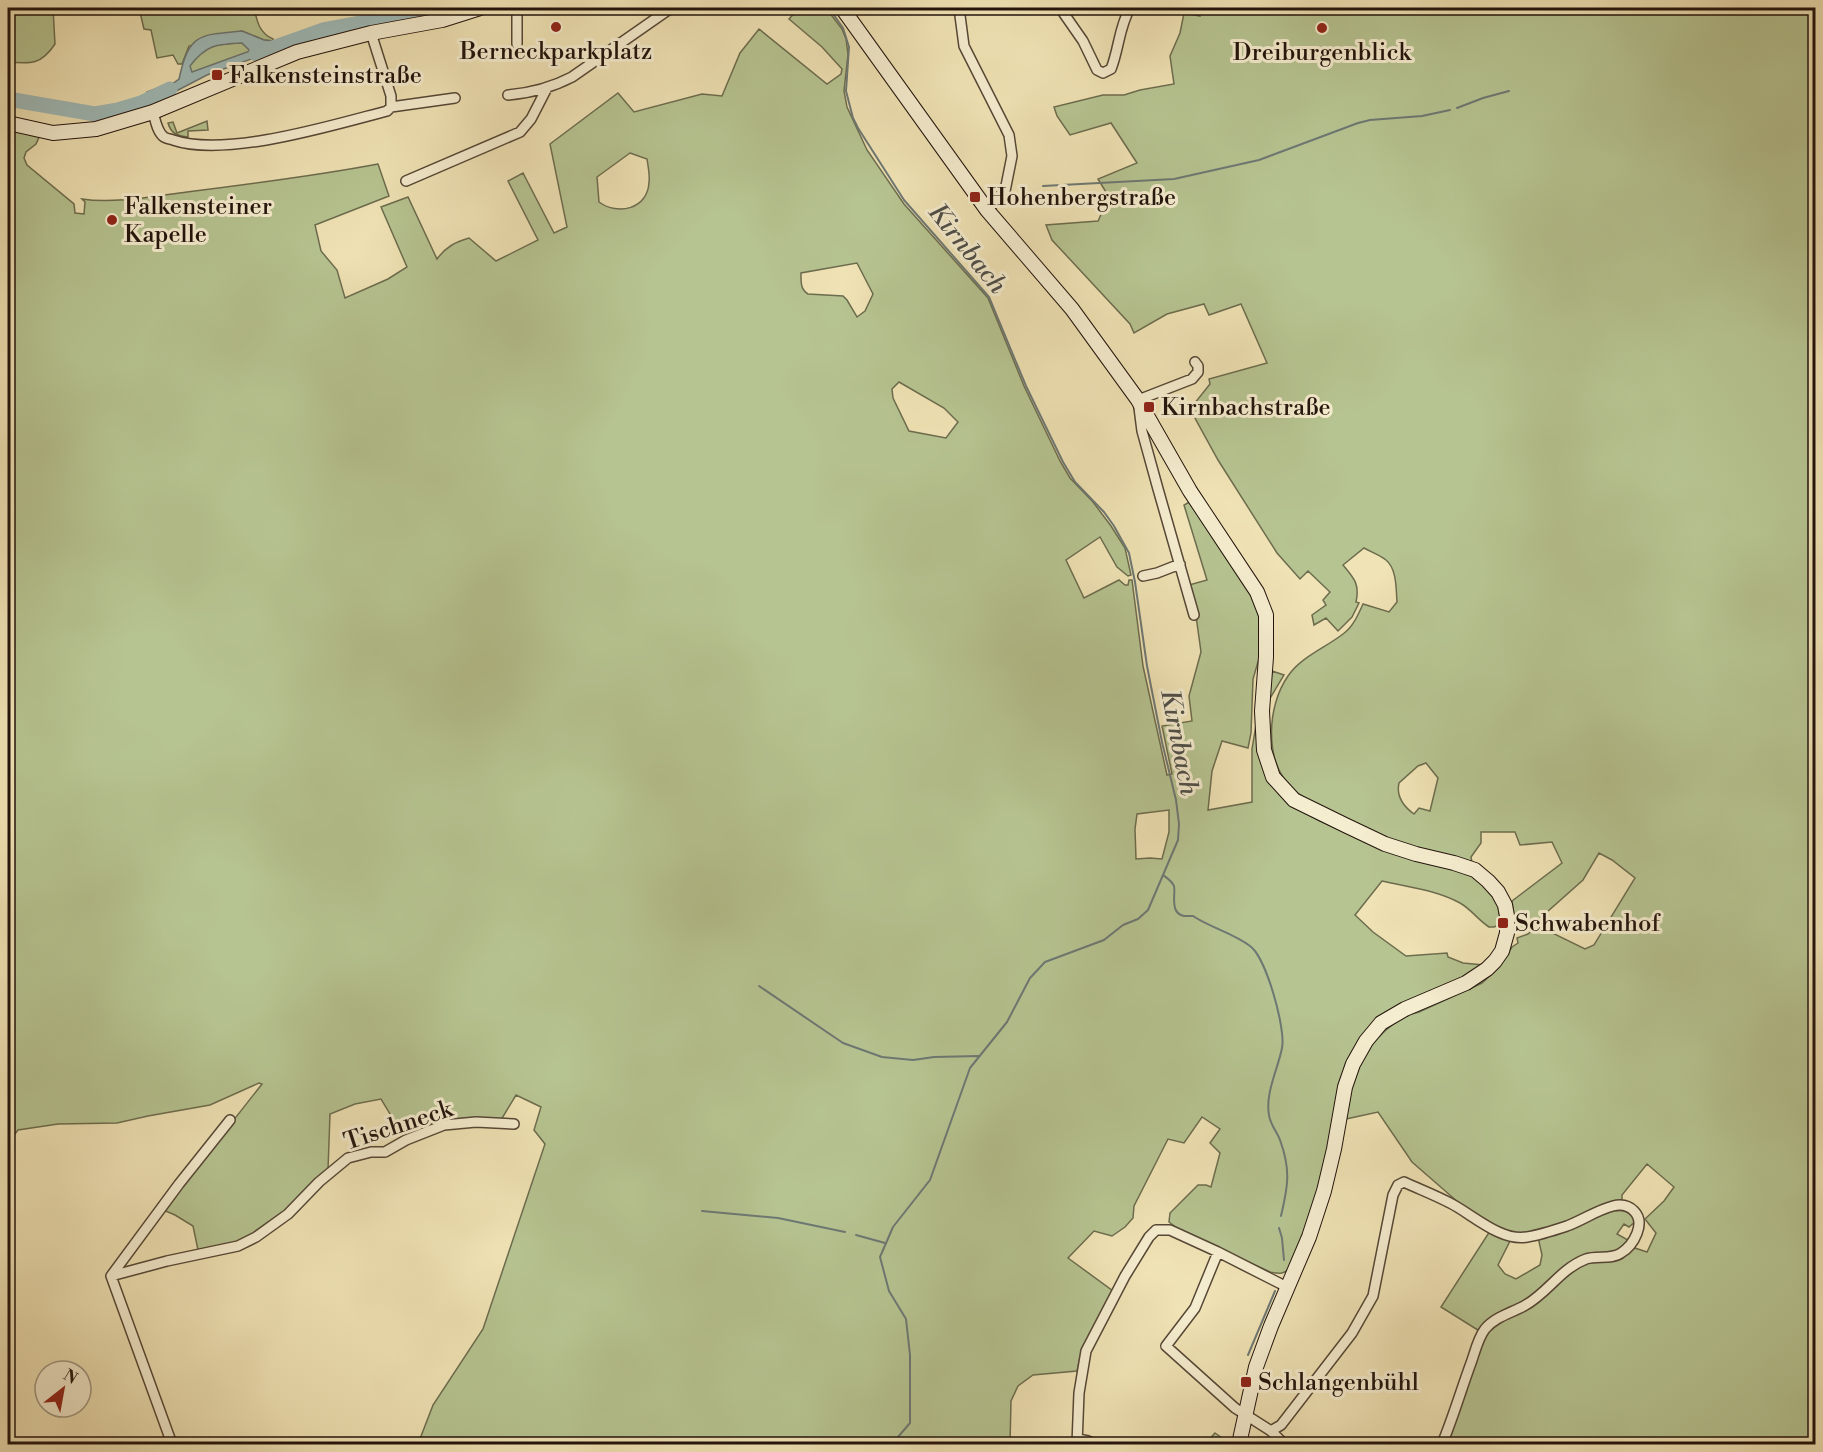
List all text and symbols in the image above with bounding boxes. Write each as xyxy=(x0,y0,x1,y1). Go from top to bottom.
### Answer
marker: Berneckparkplatz xyxy=(549,20,563,34)
marker: Dreiburgenblick xyxy=(1315,21,1329,35)
place label: Berneckparkplatz xyxy=(459,37,652,67)
place label: Dreiburgenblick xyxy=(1233,38,1413,68)
place label: Falkensteinstraße xyxy=(229,61,422,91)
marker: Falkensteinstraße xyxy=(210,68,224,82)
place label: Hohenbergstraße xyxy=(987,183,1176,213)
marker: Hohenbergstraße xyxy=(968,190,982,204)
place label: Falkensteiner Kapelle xyxy=(124,192,272,250)
water label: Kirnbach xyxy=(921,197,1014,301)
marker: Falkensteiner Kapelle xyxy=(105,213,119,227)
place label: Kirnbachstraße xyxy=(1161,393,1331,423)
marker: Kirnbachstraße xyxy=(1142,400,1156,414)
water label: Kirnbach xyxy=(1153,687,1205,798)
place label: Schwabenhof xyxy=(1515,909,1661,939)
marker: Schwabenhof xyxy=(1496,916,1510,930)
street label: Tischneck xyxy=(340,1094,458,1158)
north arrow xyxy=(33,1359,93,1419)
text: N xyxy=(60,1365,81,1389)
place label: Schlangenbühl xyxy=(1258,1368,1419,1398)
marker: Schlangenbühl xyxy=(1239,1375,1253,1389)

